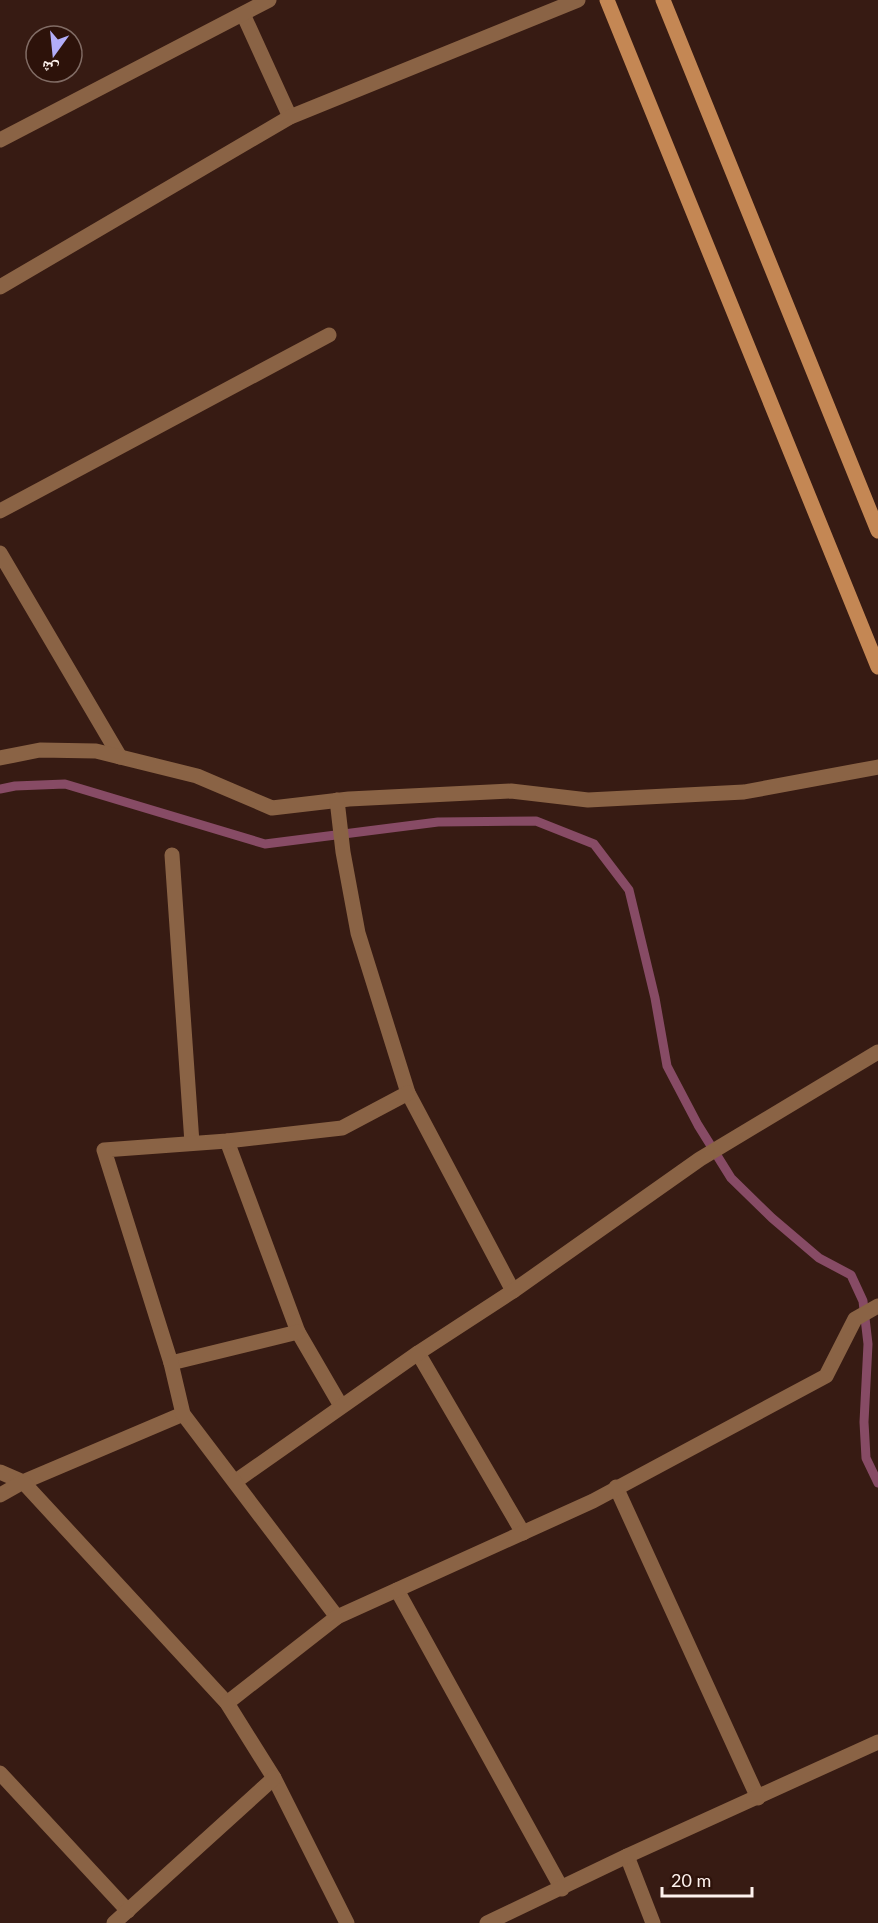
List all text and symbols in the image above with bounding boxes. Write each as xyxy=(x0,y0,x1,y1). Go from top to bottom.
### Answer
north arrow xyxy=(24,24,84,84)
text: ش xyxy=(39,57,61,80)
scale bar xyxy=(662,1860,752,1898)
text: 20 m xyxy=(671,1869,711,1891)

